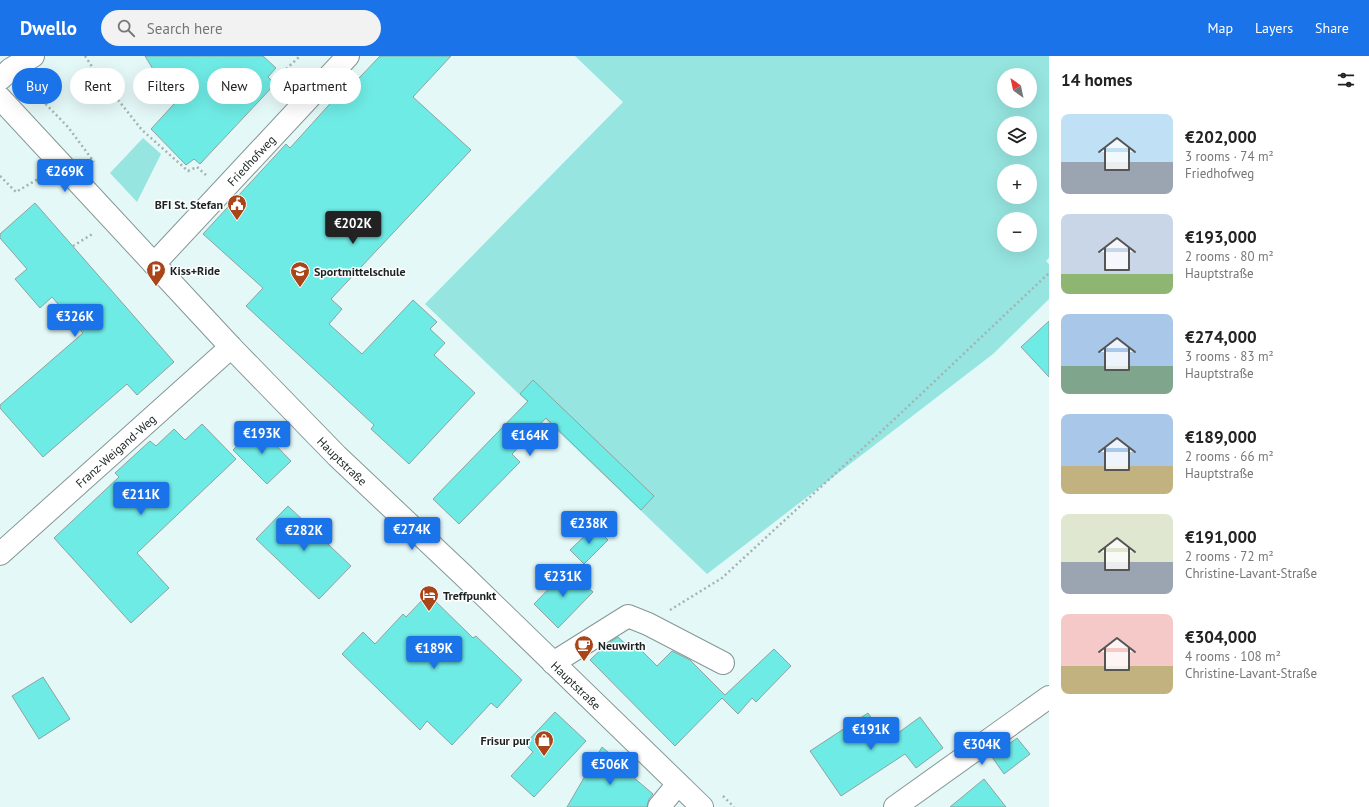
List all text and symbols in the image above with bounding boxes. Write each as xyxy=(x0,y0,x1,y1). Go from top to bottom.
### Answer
search box xyxy=(101,10,381,46)
text: Dwello xyxy=(20,16,77,40)
icon: search xyxy=(115,17,137,39)
text: Search here xyxy=(147,19,223,38)
text: Map xyxy=(1207,19,1233,37)
text: Layers xyxy=(1255,19,1293,37)
text: Share xyxy=(1315,19,1349,37)
chip: Buy xyxy=(12,68,62,104)
chip: Rent xyxy=(70,68,125,104)
chip: Filters xyxy=(133,68,199,104)
chip: New xyxy=(207,68,262,104)
chip: Apartment xyxy=(270,68,361,104)
north arrow xyxy=(997,68,1037,108)
map controls xyxy=(997,68,1037,252)
text: 14 homes xyxy=(1061,69,1132,91)
icon: filters xyxy=(1335,69,1357,91)
button: layers xyxy=(997,116,1037,156)
text: €202,000 xyxy=(1185,126,1257,148)
icon: home xyxy=(1093,130,1141,178)
street label: Friedhofweg xyxy=(224,132,278,189)
text: 3 rooms · 74 m² xyxy=(1185,148,1274,165)
pin: €269K xyxy=(37,159,93,193)
text: €269K xyxy=(46,163,84,180)
button: + xyxy=(997,164,1037,204)
text: Friedhofweg xyxy=(1185,165,1254,182)
public building icon: BFI St. Stefan xyxy=(226,193,248,221)
place label: BFI St. Stefan xyxy=(155,197,223,212)
pin: €202K xyxy=(325,211,381,245)
button: − xyxy=(997,212,1037,252)
text: €202K xyxy=(334,215,372,232)
text: €193,000 xyxy=(1185,226,1257,248)
icon: home xyxy=(1093,230,1141,278)
text: 2 rooms · 80 m² xyxy=(1185,248,1274,265)
parking icon: Kiss+Ride xyxy=(145,259,167,287)
school or university icon: Sportmittelschule xyxy=(289,260,311,288)
place label: Kiss+Ride xyxy=(170,263,220,278)
place label: Sportmittelschule xyxy=(314,264,406,279)
text: Hauptstraße xyxy=(1185,265,1254,282)
pin: €326K xyxy=(47,304,103,338)
text: €326K xyxy=(56,308,94,325)
text: €274,000 xyxy=(1185,326,1257,348)
icon: home xyxy=(1093,330,1141,378)
text: 3 rooms · 83 m² xyxy=(1185,348,1274,365)
text: Hauptstraße xyxy=(1185,365,1254,382)
street label: Franz-Weigand-Weg xyxy=(72,411,159,490)
pin: €193K xyxy=(234,421,290,455)
pin: €164K xyxy=(502,423,558,457)
text: €193K xyxy=(243,425,281,442)
text: €189,000 xyxy=(1185,426,1257,448)
text: €164K xyxy=(511,427,549,444)
icon: home xyxy=(1093,430,1141,478)
street label: Hauptstraße xyxy=(315,433,371,488)
text: 2 rooms · 66 m² xyxy=(1185,448,1274,465)
text: Hauptstraße xyxy=(1185,465,1254,482)
pin: €211K xyxy=(113,482,169,516)
text: €211K xyxy=(122,486,160,503)
pin: €238K xyxy=(561,511,617,545)
text: €238K xyxy=(570,515,608,532)
pin: €274K xyxy=(384,517,440,551)
pin: €282K xyxy=(276,518,332,552)
text: €274K xyxy=(393,521,431,538)
text: €282K xyxy=(285,522,323,539)
text: €191,000 xyxy=(1185,526,1257,548)
icon: home xyxy=(1093,530,1141,578)
text: 2 rooms · 72 m² xyxy=(1185,548,1274,565)
pin: €231K xyxy=(535,564,591,598)
text: Christine-Lavant-Straße xyxy=(1185,565,1317,582)
text: €231K xyxy=(544,568,582,585)
hotel icon: Treffpunkt xyxy=(418,584,440,612)
place label: Treffpunkt xyxy=(443,588,497,603)
text: €304,000 xyxy=(1185,626,1257,648)
icon: home xyxy=(1093,630,1141,678)
cafe icon: Neuwirth xyxy=(573,634,595,662)
pin: €189K xyxy=(406,636,462,670)
place label: Neuwirth xyxy=(598,638,646,653)
text: €189K xyxy=(415,640,453,657)
text: 4 rooms · 108 m² xyxy=(1185,648,1281,665)
street label: Hauptstraße xyxy=(548,658,604,713)
text: Christine-Lavant-Straße xyxy=(1185,665,1317,682)
pin: €191K xyxy=(843,717,899,751)
text: €191K xyxy=(852,721,890,738)
shop icon: Frisur pur xyxy=(533,729,555,757)
pin: €304K xyxy=(954,732,1010,766)
place label: Frisur pur xyxy=(481,733,531,748)
text: €304K xyxy=(963,736,1001,753)
pin: €506K xyxy=(582,752,638,786)
text: €506K xyxy=(591,756,629,773)

